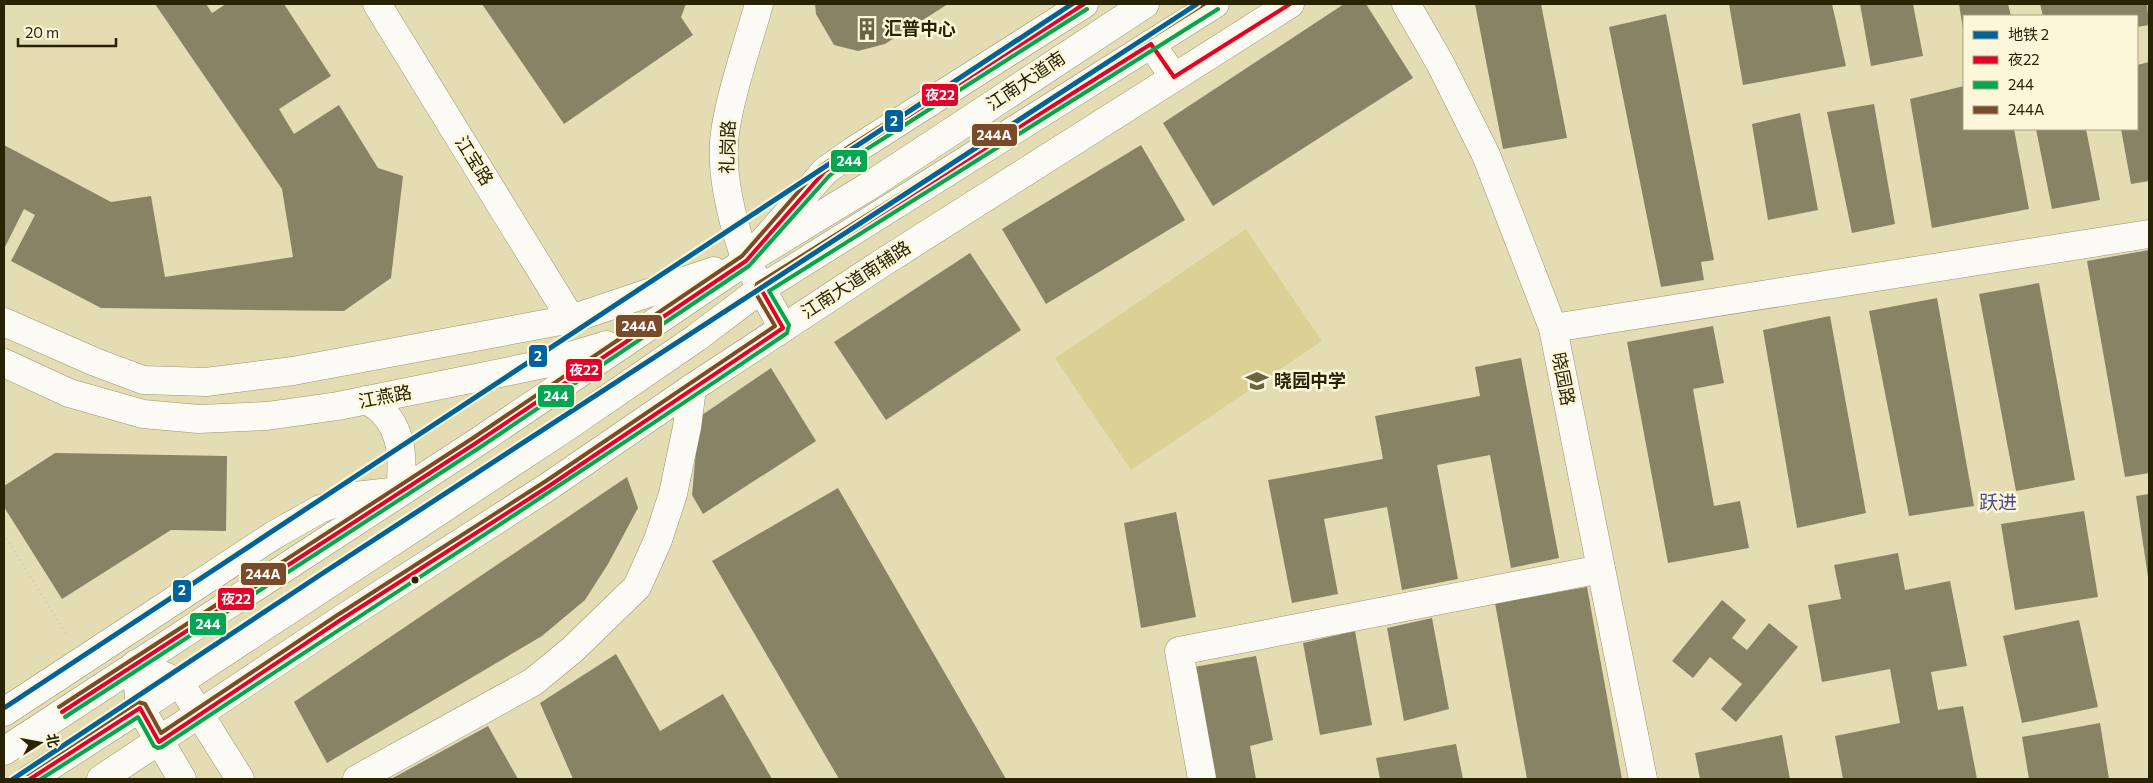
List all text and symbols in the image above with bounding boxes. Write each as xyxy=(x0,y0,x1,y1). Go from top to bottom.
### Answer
scale bar xyxy=(18,15,115,47)
legend xyxy=(1963,15,2138,130)
building icon: 汇普中心 xyxy=(854,16,880,42)
place label: 汇普中心 xyxy=(884,17,956,39)
text: 20 m xyxy=(25,23,59,41)
text: 地铁 2 xyxy=(2008,25,2049,43)
street label: 江南大道南 xyxy=(982,46,1069,114)
text: 夜22 xyxy=(2008,50,2040,68)
text: 244 xyxy=(2008,75,2034,93)
line badge: 夜22 xyxy=(921,83,959,107)
text: 夜22 xyxy=(925,86,955,103)
text: 244A xyxy=(2008,100,2044,118)
line badge: 2 xyxy=(884,109,904,133)
text: 2 xyxy=(890,112,898,129)
street label: 礼岗路 xyxy=(715,120,739,174)
line badge: 244A xyxy=(971,123,1018,147)
text: 244A xyxy=(976,126,1012,143)
street label: 江宝路 xyxy=(451,132,498,189)
line badge: 244 xyxy=(830,149,868,173)
text: 244 xyxy=(837,152,862,169)
street label: 江南大道南辅路 xyxy=(797,236,914,323)
line badge: 244A xyxy=(615,314,663,338)
text: 244A xyxy=(621,317,657,334)
line badge: 2 xyxy=(528,344,548,368)
text: 2 xyxy=(534,347,542,364)
street label: 晓园路 xyxy=(1548,350,1580,407)
line badge: 夜22 xyxy=(565,358,603,382)
text: 夜22 xyxy=(569,361,599,378)
school or university icon: 晓园中学 xyxy=(1244,368,1270,394)
place label: 晓园中学 xyxy=(1274,369,1346,391)
street label: 江燕路 xyxy=(356,380,413,412)
line badge: 244 xyxy=(537,384,575,408)
text: 244 xyxy=(544,387,569,404)
district label: 跃进 xyxy=(1979,490,2017,513)
line badge: 244A xyxy=(240,562,287,586)
text: 244A xyxy=(245,565,281,582)
unlabelled marker xyxy=(410,575,420,585)
line badge: 2 xyxy=(172,579,192,603)
text: 2 xyxy=(178,581,186,598)
line badge: 夜22 xyxy=(217,587,255,611)
text: 夜22 xyxy=(221,590,251,607)
line badge: 244 xyxy=(189,612,227,636)
text: 244 xyxy=(196,615,221,632)
north arrow xyxy=(15,718,65,768)
text: 北 xyxy=(44,732,63,749)

